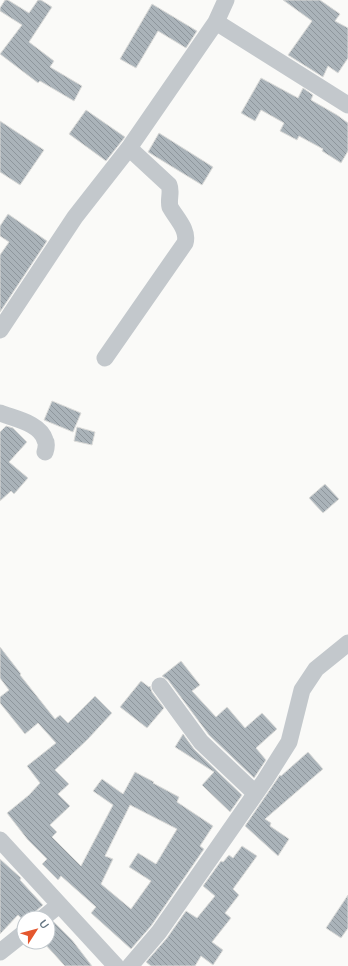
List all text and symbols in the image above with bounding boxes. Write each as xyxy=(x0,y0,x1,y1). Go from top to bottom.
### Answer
north arrow xyxy=(16,910,56,950)
text: U xyxy=(35,917,52,932)

